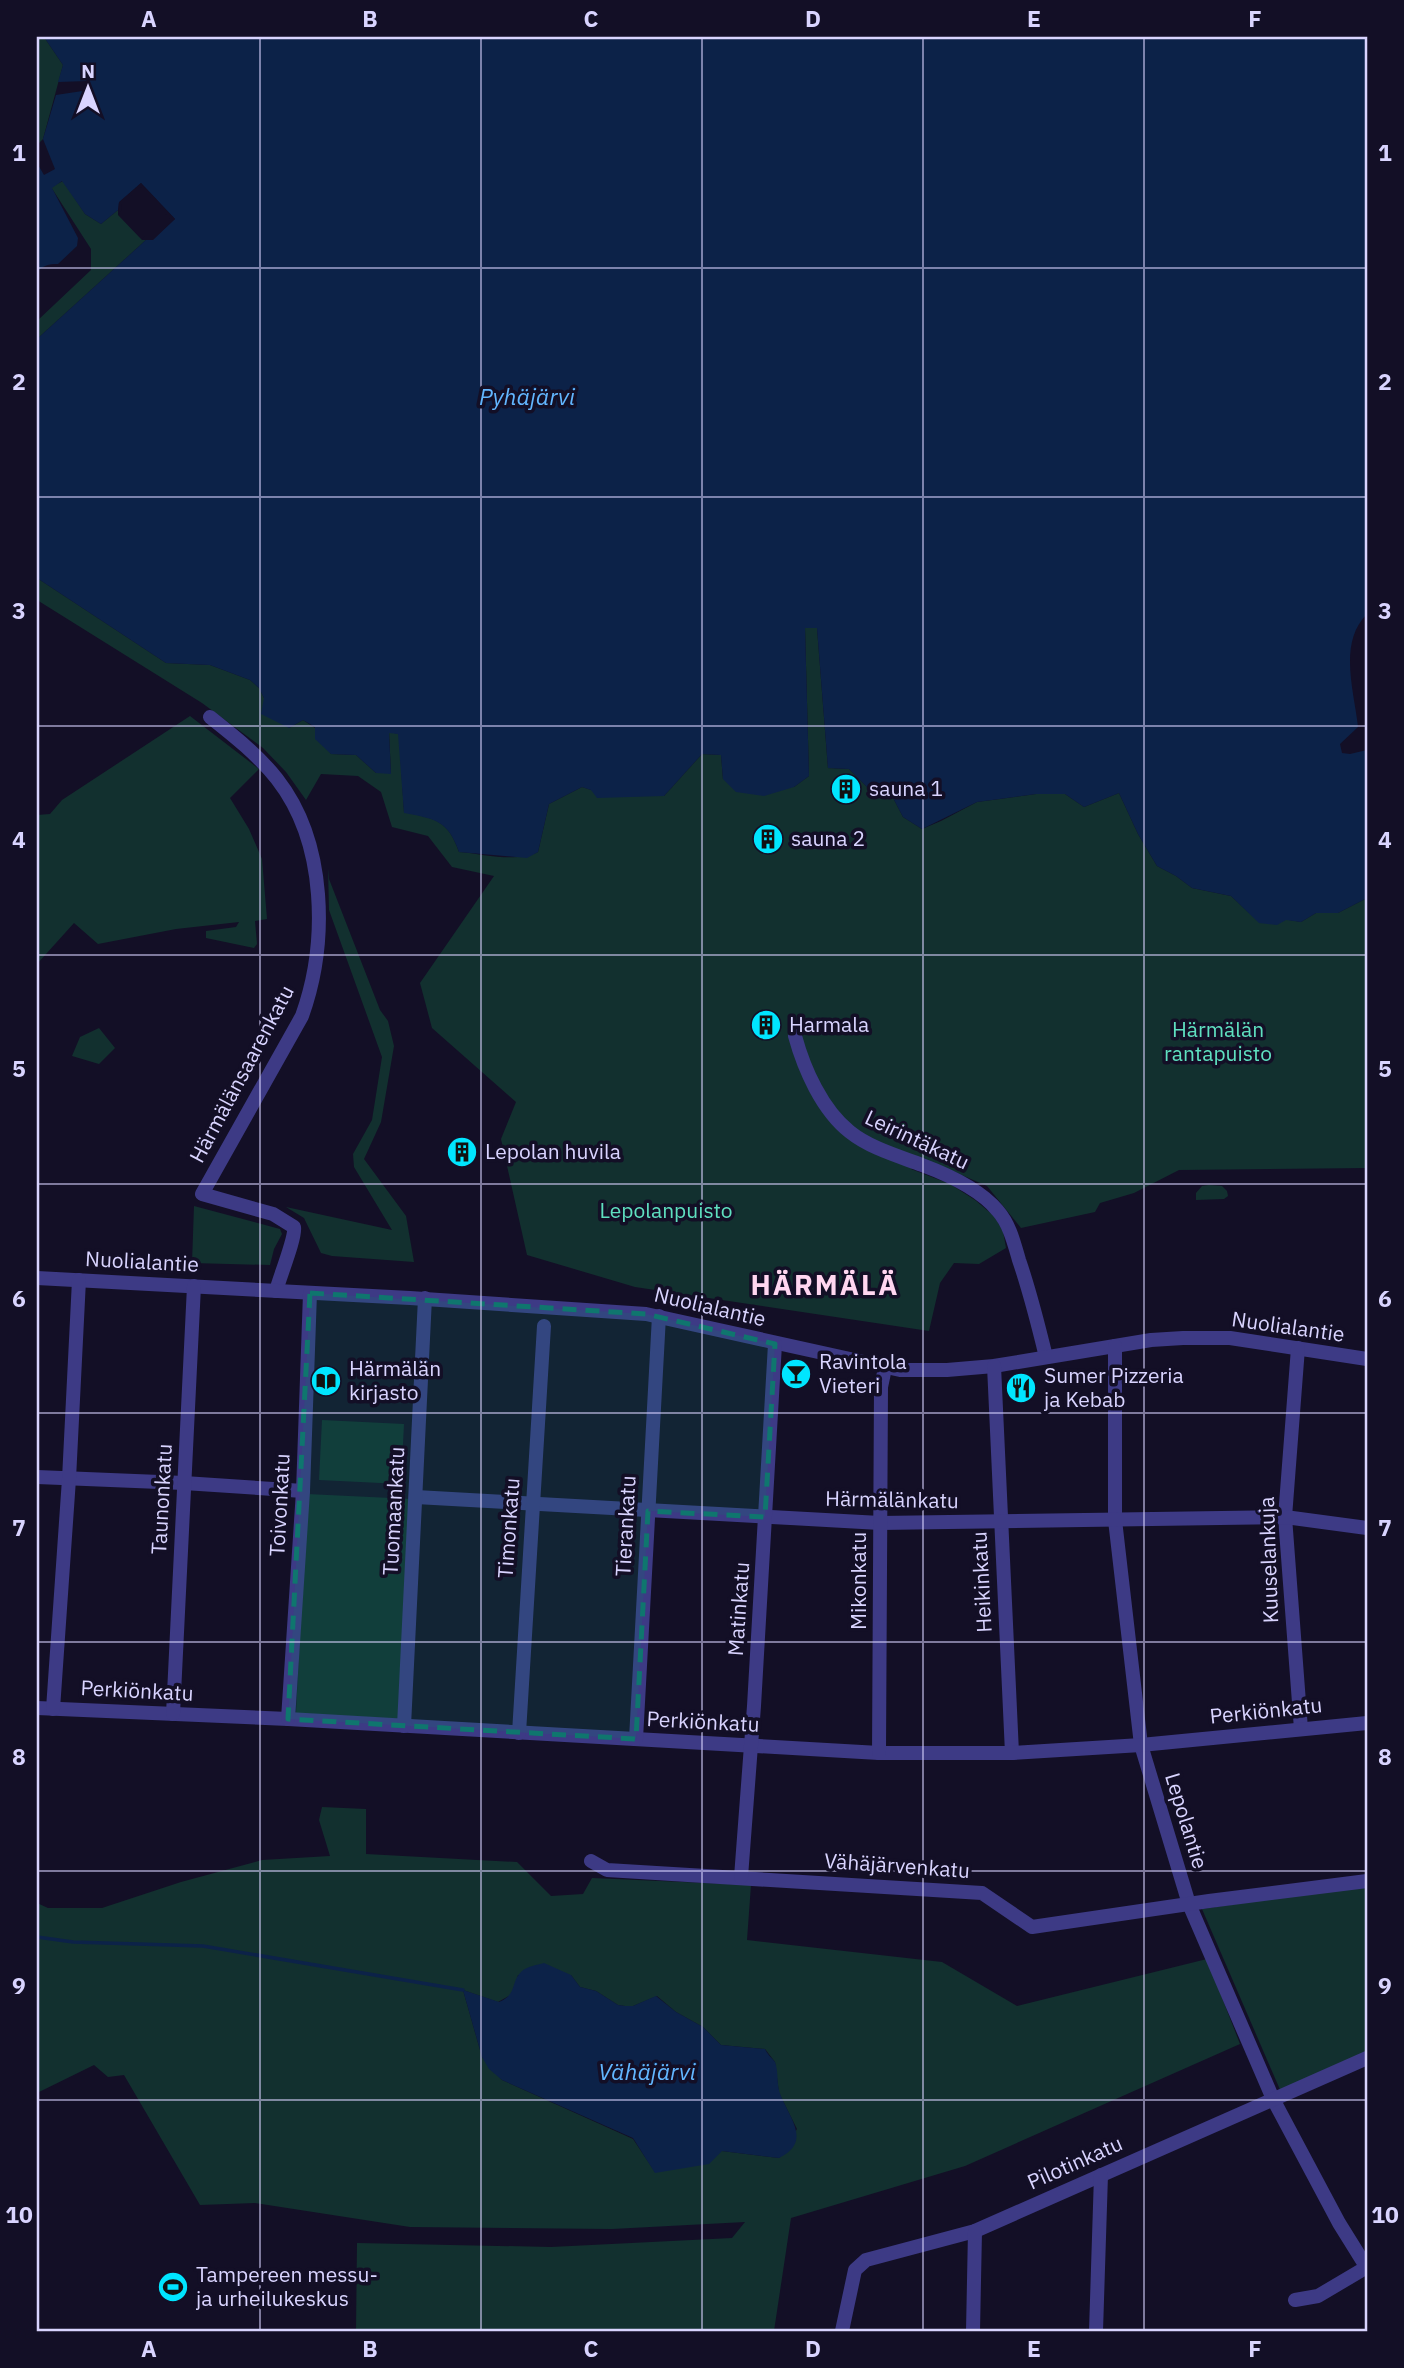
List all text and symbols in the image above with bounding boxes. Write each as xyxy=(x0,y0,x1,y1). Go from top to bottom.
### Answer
text: A xyxy=(141,3,157,33)
text: B xyxy=(362,3,378,33)
text: C xyxy=(584,3,599,33)
text: D xyxy=(805,3,821,33)
text: E xyxy=(1027,3,1041,33)
text: F xyxy=(1248,3,1262,33)
north arrow xyxy=(52,52,122,122)
text: N xyxy=(81,59,95,83)
text: 1 xyxy=(12,137,26,167)
text: 1 xyxy=(1378,137,1392,167)
text: 2 xyxy=(12,366,26,396)
text: 2 xyxy=(1378,366,1392,396)
water label: Pyhäjärvi xyxy=(479,381,576,411)
text: 3 xyxy=(12,595,26,625)
text: 3 xyxy=(1378,595,1392,625)
building icon: sauna 1 xyxy=(829,772,863,806)
place label: sauna 1 xyxy=(869,774,943,802)
building icon: sauna 2 xyxy=(751,822,785,856)
text: 4 xyxy=(12,824,26,854)
place label: sauna 2 xyxy=(791,824,865,852)
text: 4 xyxy=(1378,824,1392,854)
street label: Härmälänsaarenkatu xyxy=(182,980,300,1167)
building icon: Harmala xyxy=(749,1008,783,1042)
place label: Harmala xyxy=(789,1010,869,1038)
park label: Härmälän rantapuisto xyxy=(1164,1015,1272,1067)
text: 5 xyxy=(12,1053,26,1083)
text: 5 xyxy=(1378,1053,1392,1083)
street label: Leirintäkatu xyxy=(861,1103,974,1175)
building icon: Lepolan huvila xyxy=(445,1135,479,1169)
place label: Lepolan huvila xyxy=(485,1137,621,1165)
park label: Lepolanpuisto xyxy=(599,1196,733,1224)
street label: Nuolialantie xyxy=(85,1244,200,1278)
district label: HÄRMÄLÄ xyxy=(751,1266,899,1303)
street label: Nuolialantie xyxy=(652,1280,769,1332)
text: 6 xyxy=(12,1283,26,1313)
text: 6 xyxy=(1378,1283,1392,1313)
street label: Nuolialantie xyxy=(1230,1304,1346,1348)
place label: Ravintola Vieteri xyxy=(819,1347,907,1399)
place label: Härmälän kirjasto xyxy=(349,1354,441,1406)
bar icon: Ravintola Vieteri xyxy=(779,1357,813,1391)
place label: Sumer Pizzeria ja Kebab xyxy=(1044,1361,1184,1413)
library icon: Härmälän kirjasto xyxy=(309,1364,343,1398)
restaurant icon: Sumer Pizzeria ja Kebab xyxy=(1004,1371,1038,1405)
street label: Taunonkatu xyxy=(144,1443,178,1555)
street label: Tuomaankatu xyxy=(376,1446,410,1576)
street label: Toivonkatu xyxy=(262,1453,296,1557)
street label: Tierankatu xyxy=(608,1475,642,1577)
street label: Timonkatu xyxy=(491,1477,525,1579)
street label: Härmälänkatu xyxy=(825,1484,959,1514)
street label: Kuuselankuja xyxy=(1252,1496,1284,1624)
text: 7 xyxy=(12,1512,26,1542)
text: 7 xyxy=(1378,1512,1392,1542)
street label: Heikinkatu xyxy=(964,1531,998,1633)
street label: Mikonkatu xyxy=(844,1532,872,1630)
street label: Matinkatu xyxy=(721,1561,755,1657)
street label: Perkiönkatu xyxy=(80,1673,194,1707)
street label: Perkiönkatu xyxy=(1208,1690,1324,1730)
street label: Perkiönkatu xyxy=(646,1704,760,1738)
text: 8 xyxy=(12,1741,26,1771)
text: 8 xyxy=(1378,1741,1392,1771)
street label: Lepolantie xyxy=(1159,1769,1215,1872)
street label: Vähäjärvenkatu xyxy=(823,1846,971,1884)
text: 9 xyxy=(12,1970,26,2000)
text: 9 xyxy=(1378,1970,1392,2000)
water label: Vähäjärvi xyxy=(598,2056,697,2086)
street label: Pilotinkatu xyxy=(1023,2129,1127,2196)
text: 10 xyxy=(5,2199,33,2229)
text: 10 xyxy=(1371,2199,1399,2229)
place label: Tampereen messu- ja urheilukeskus xyxy=(196,2260,378,2312)
sports icon: Tampereen messu- ja urheilukeskus xyxy=(156,2270,190,2304)
text: A xyxy=(141,2333,157,2363)
text: B xyxy=(362,2333,378,2363)
text: C xyxy=(584,2333,599,2363)
text: D xyxy=(805,2333,821,2363)
text: E xyxy=(1027,2333,1041,2363)
text: F xyxy=(1248,2333,1262,2363)

